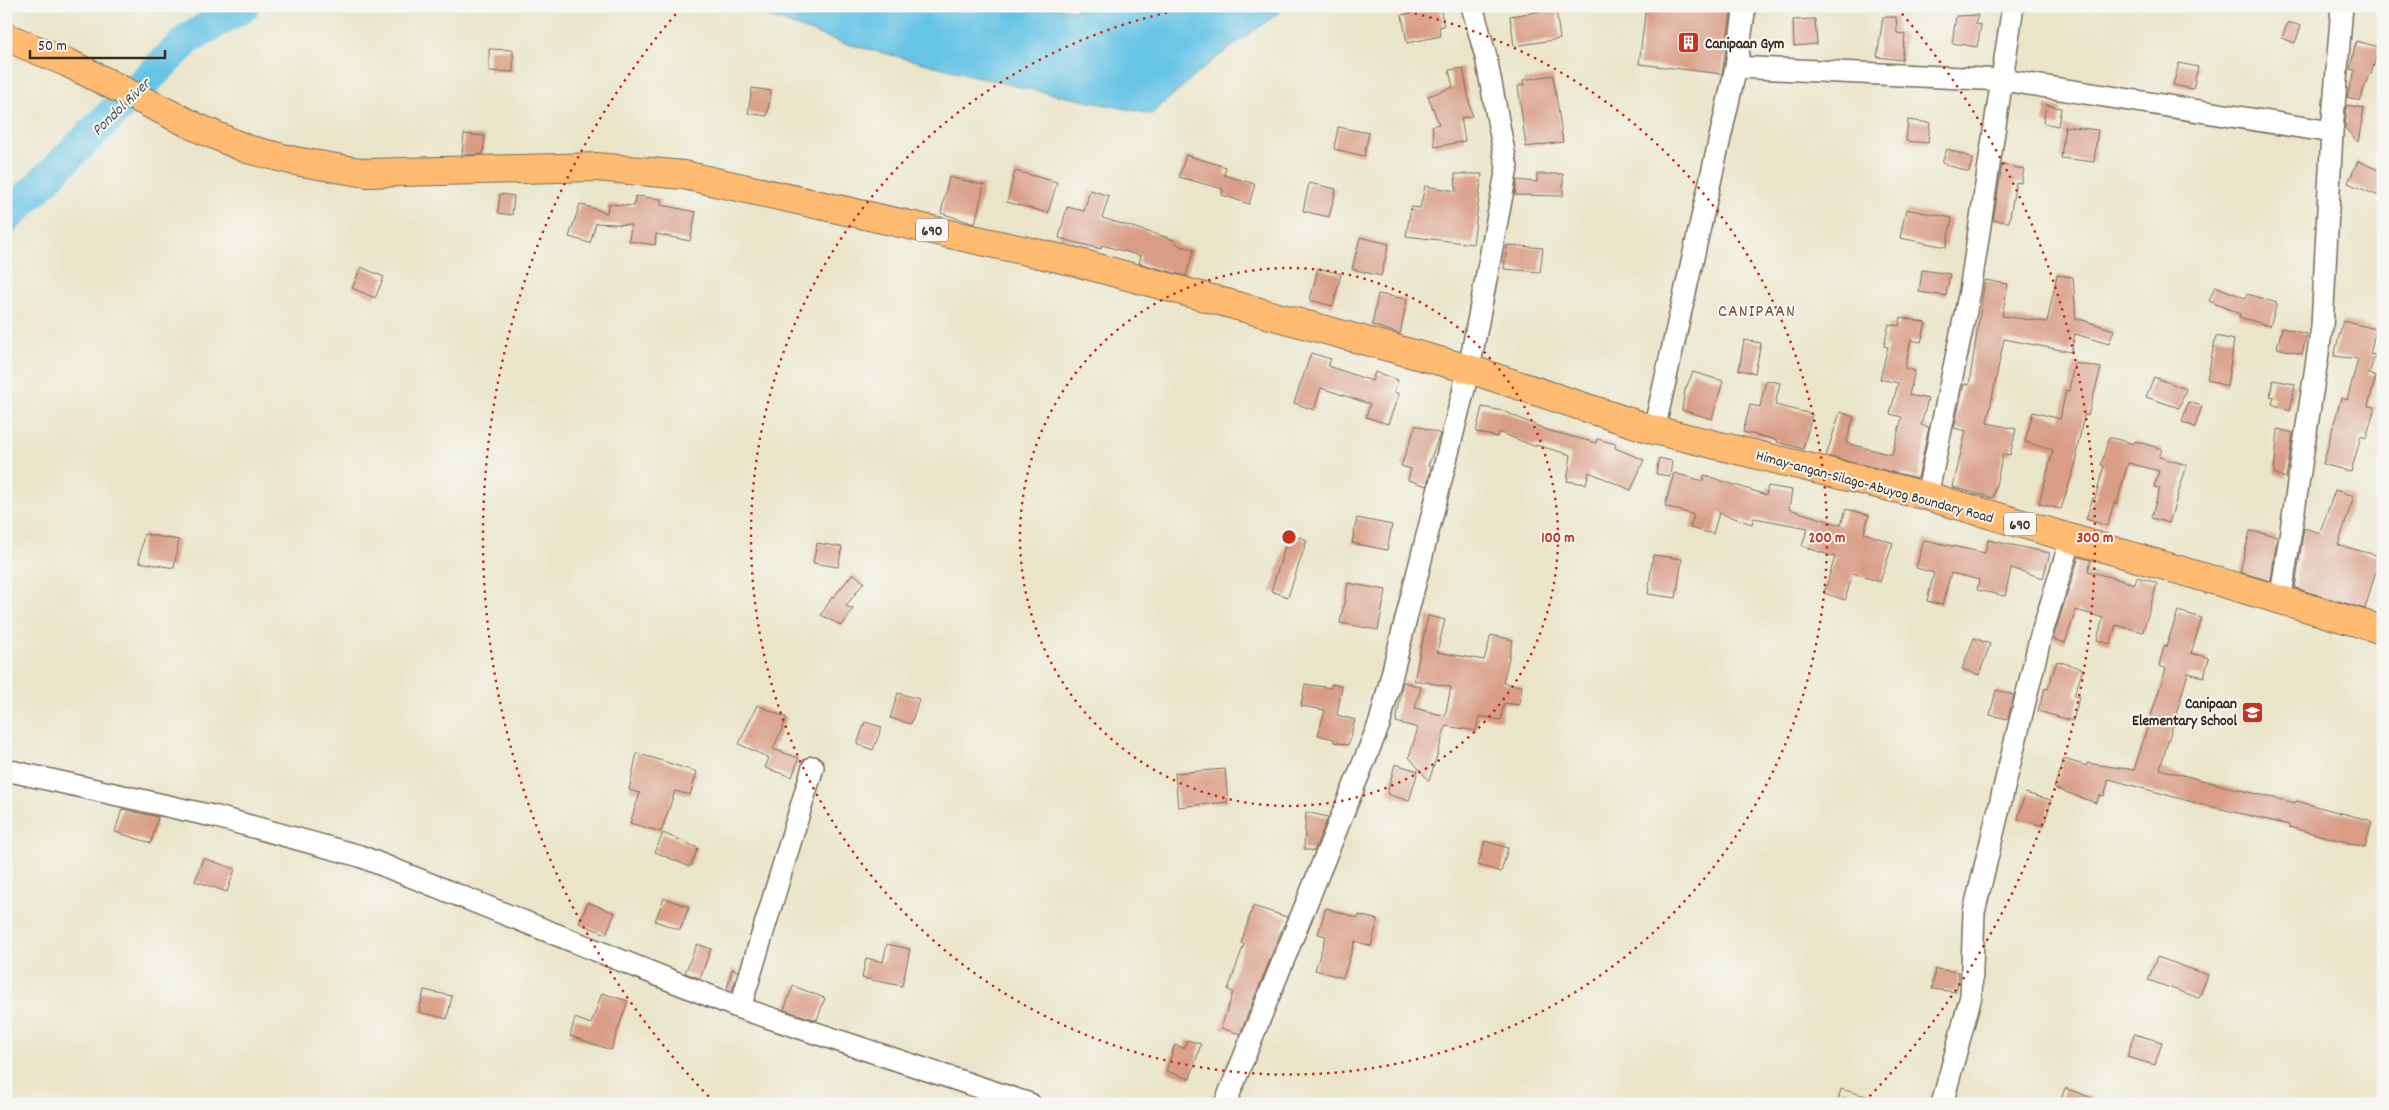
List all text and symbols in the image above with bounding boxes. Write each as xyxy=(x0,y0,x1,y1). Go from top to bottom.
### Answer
scale bar xyxy=(30,28,165,60)
building icon: Canipaan Gym xyxy=(1677,31,1701,55)
place label: Canipaan Gym xyxy=(1705,34,1784,56)
text: 50 m xyxy=(38,36,67,58)
water label: Pondol River xyxy=(87,72,158,142)
road number: 690 xyxy=(916,218,948,242)
district label: CANIPAAN xyxy=(1718,300,1796,325)
street label: Himay-angan-Silago-Abuyog Boundary Road xyxy=(1753,446,1996,530)
road number: 690 xyxy=(2004,512,2036,536)
centre of rings xyxy=(1280,528,1298,546)
text: 100 m xyxy=(1541,528,1575,550)
text: 200 m xyxy=(1809,528,1845,550)
text: 300 m xyxy=(2077,528,2113,550)
place label: Canipaan Elementary School xyxy=(2132,694,2237,733)
school or university icon: Canipaan Elementary School xyxy=(2241,700,2265,724)

